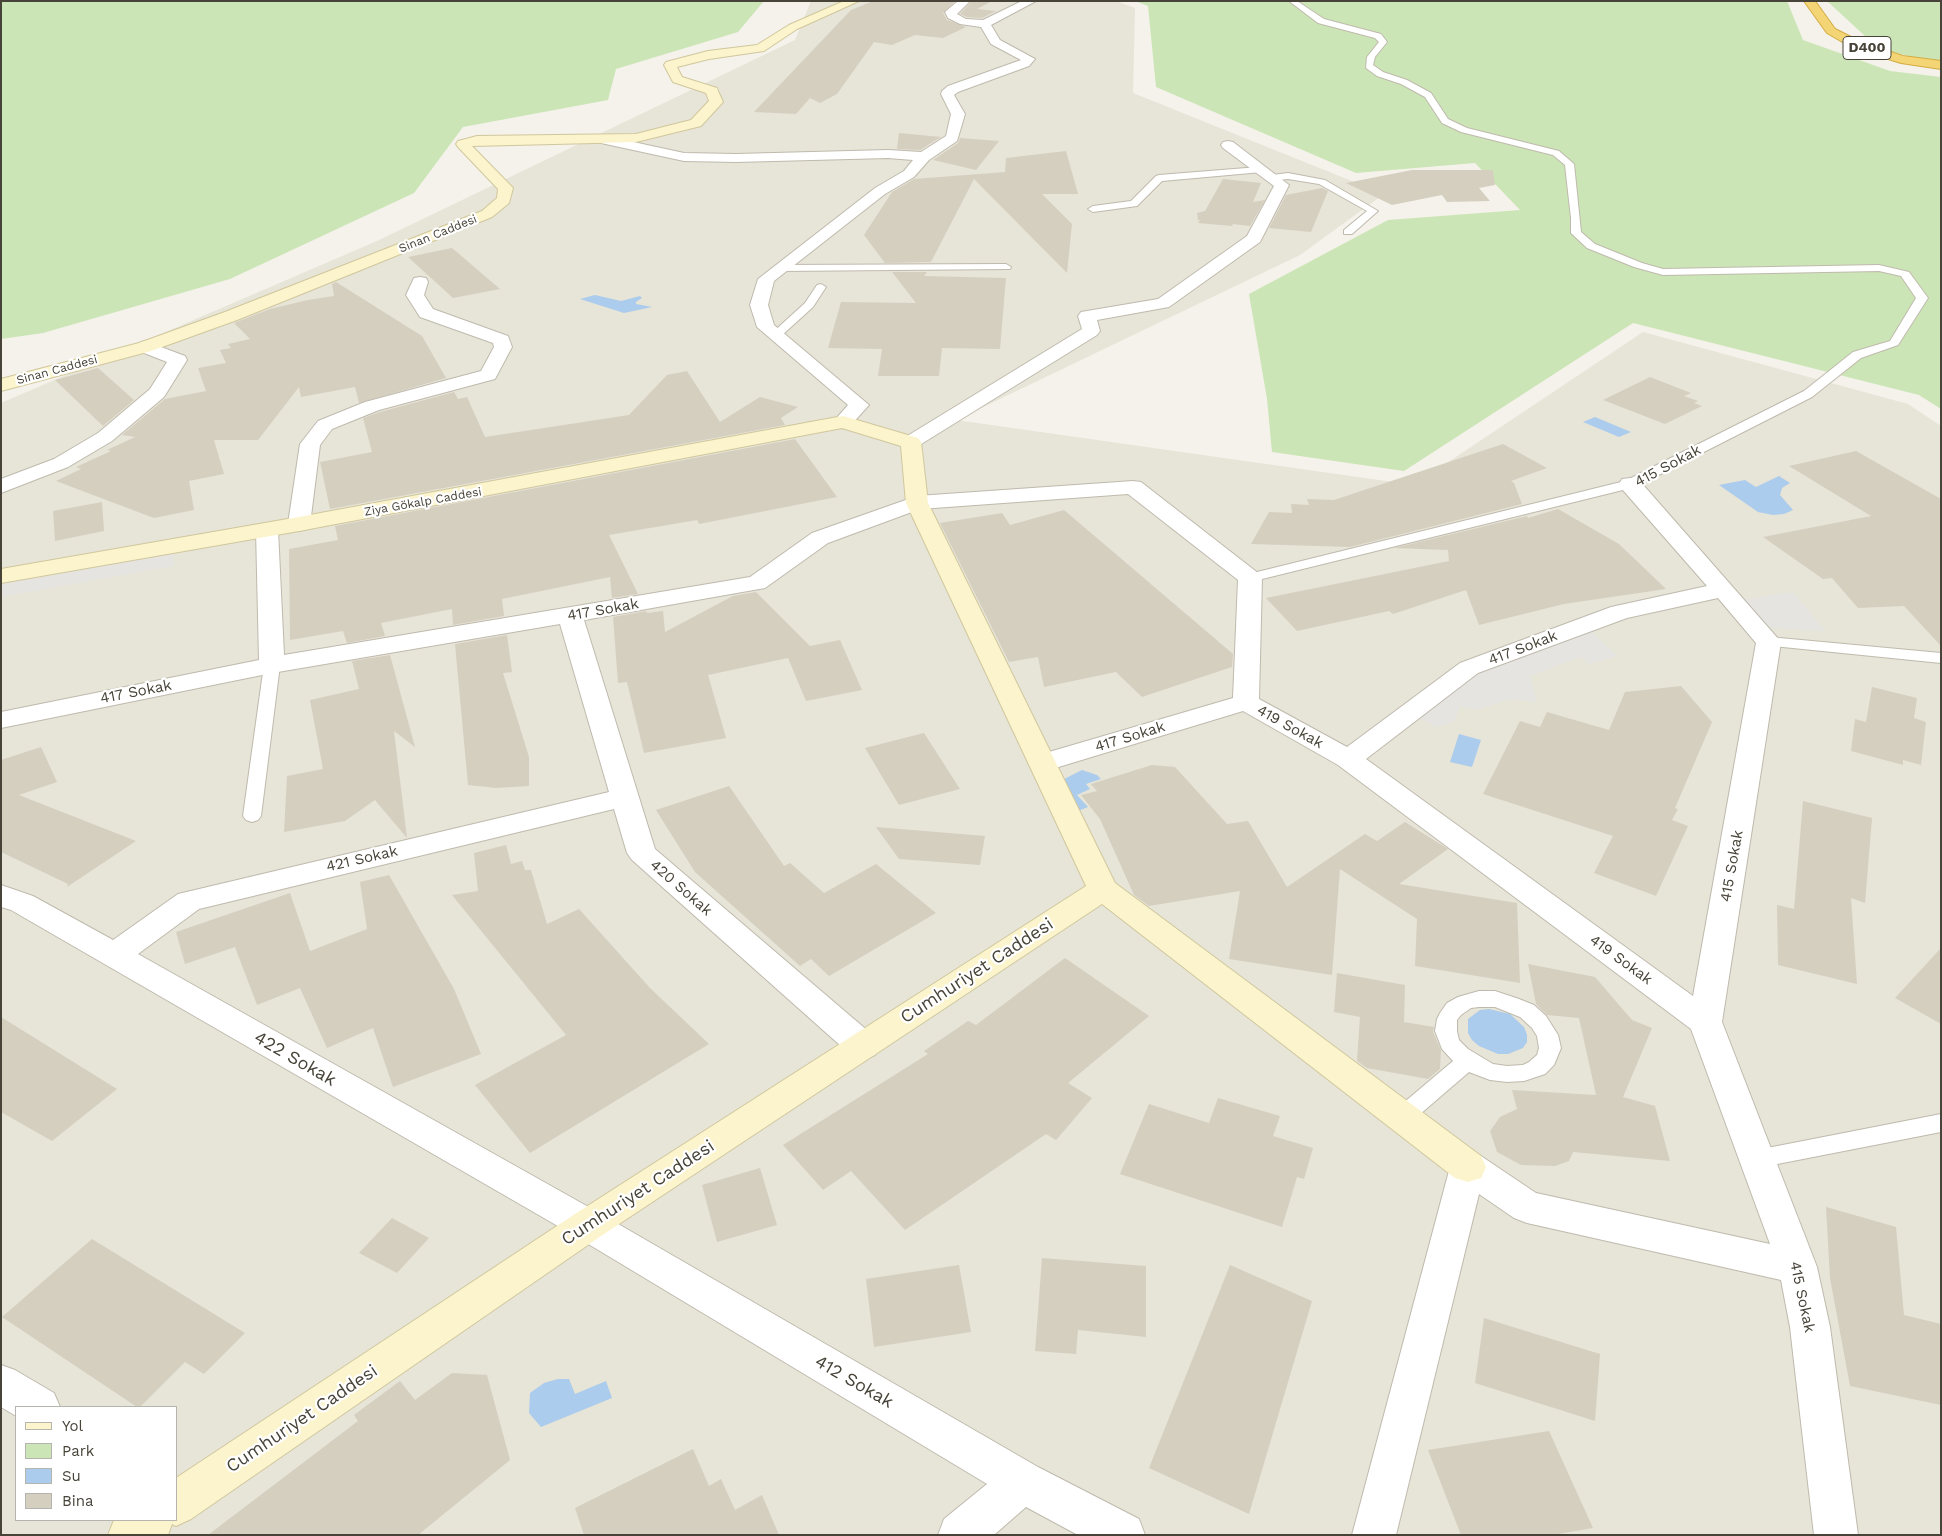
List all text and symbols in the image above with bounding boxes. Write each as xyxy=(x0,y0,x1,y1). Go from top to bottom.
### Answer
road number: D400 xyxy=(1843,36,1891,59)
street label: Sinan Caddesi xyxy=(397,212,479,256)
street label: Sinan Caddesi xyxy=(15,352,99,388)
street label: 415 Sokak xyxy=(1632,441,1704,491)
street label: Ziya Gökalp Caddesi xyxy=(363,485,483,519)
street label: 417 Sokak xyxy=(566,595,640,625)
street label: 417 Sokak xyxy=(1486,627,1560,669)
street label: 417 Sokak xyxy=(99,676,173,708)
street label: 419 Sokak xyxy=(1254,701,1326,753)
street label: 417 Sokak xyxy=(1093,718,1167,756)
street label: 415 Sokak xyxy=(1717,829,1747,903)
street label: 421 Sokak xyxy=(324,842,400,876)
street label: 420 Sokak xyxy=(646,856,716,920)
street label: Cumhuriyet Caddesi xyxy=(897,914,1057,1028)
street label: 419 Sokak xyxy=(1586,931,1656,989)
street label: 422 Sokak xyxy=(250,1027,340,1091)
street label: Cumhuriyet Caddesi xyxy=(558,1136,718,1250)
street label: 415 Sokak xyxy=(1786,1260,1818,1334)
street label: 412 Sokak xyxy=(811,1351,897,1413)
street label: Cumhuriyet Caddesi xyxy=(222,1360,382,1478)
legend xyxy=(15,1406,178,1521)
text: Yol xyxy=(62,1417,83,1435)
text: Park xyxy=(62,1442,94,1460)
text: Su xyxy=(62,1467,81,1485)
text: Bina xyxy=(62,1492,94,1510)

